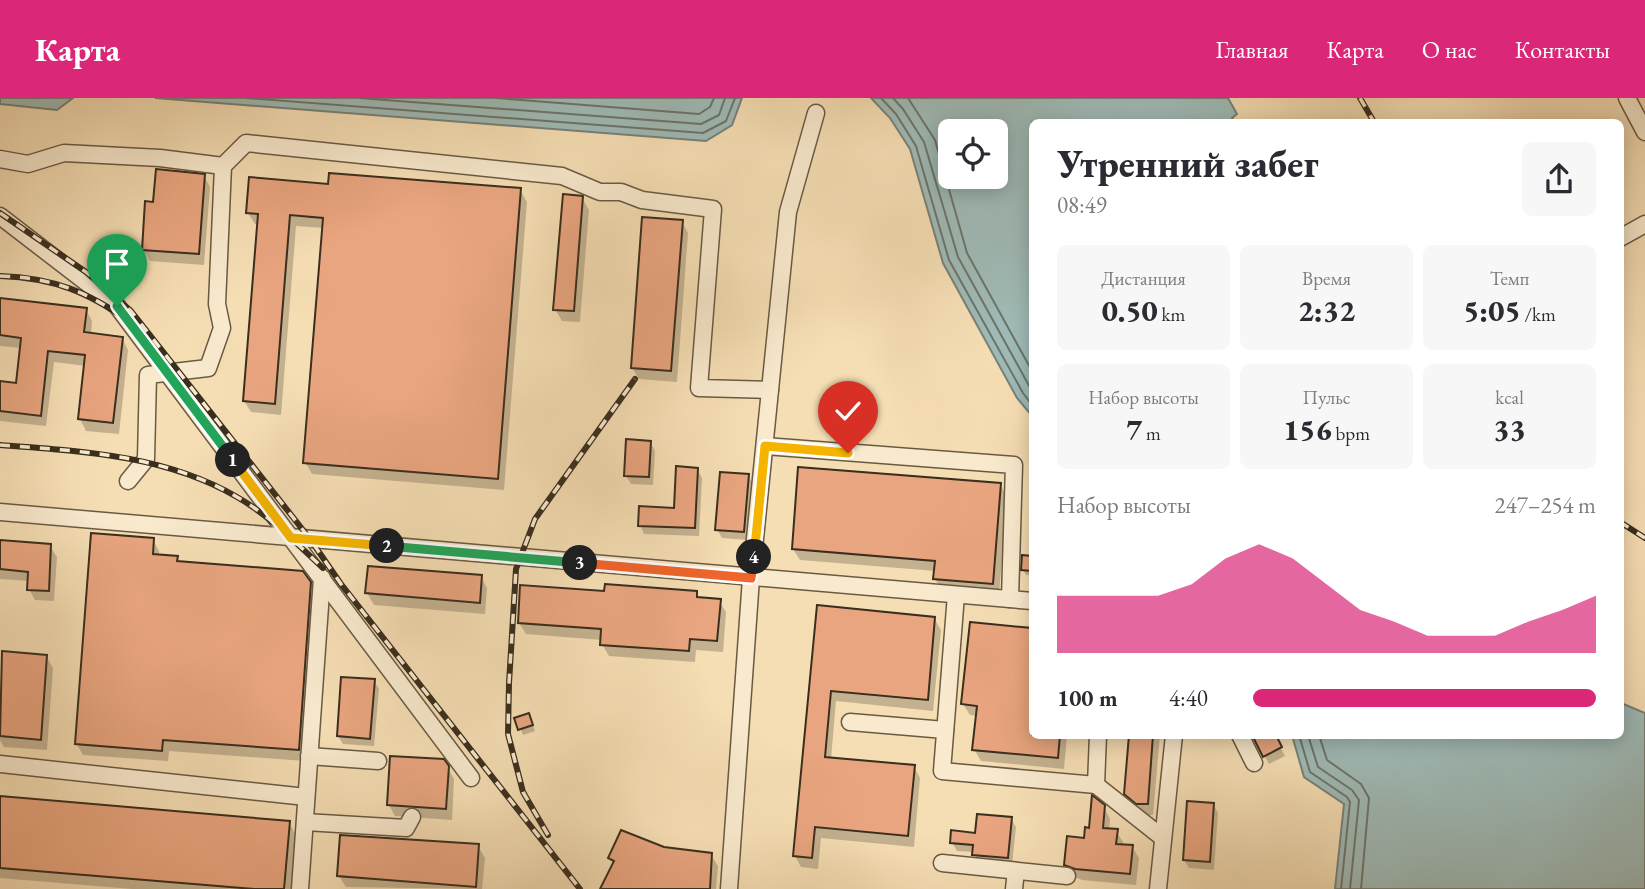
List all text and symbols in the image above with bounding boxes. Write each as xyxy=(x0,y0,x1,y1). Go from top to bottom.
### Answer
text: Карта xyxy=(35,28,120,71)
text: Главная xyxy=(1215,34,1289,65)
text: Карта xyxy=(1327,34,1384,65)
text: О нас xyxy=(1422,34,1477,65)
text: Контакты xyxy=(1515,34,1610,65)
map controls xyxy=(938,119,1008,189)
button: locate xyxy=(938,119,1008,189)
text: Утренний забег xyxy=(1057,139,1319,188)
button: share xyxy=(1522,142,1596,216)
text: 08:49 xyxy=(1057,190,1107,220)
pin xyxy=(87,234,147,306)
icon: arrive xyxy=(98,245,136,283)
text: Дистанция xyxy=(1101,266,1186,291)
text: Время xyxy=(1302,266,1351,291)
text: Темп xyxy=(1490,266,1529,291)
text: 0.50 xyxy=(1102,291,1158,330)
text: 2:32 xyxy=(1298,291,1355,330)
text: 5:05 xyxy=(1463,291,1521,330)
text: km xyxy=(1158,302,1185,327)
text: /km xyxy=(1521,302,1556,327)
pin xyxy=(818,381,878,453)
text: Набор высоты xyxy=(1088,385,1199,410)
text: Пульс xyxy=(1302,385,1351,410)
text: kcal xyxy=(1495,385,1524,410)
icon: check xyxy=(829,392,867,430)
text: 7 xyxy=(1126,410,1142,449)
text: 156 xyxy=(1283,410,1332,449)
text: 33 xyxy=(1493,410,1526,449)
text: m xyxy=(1142,421,1161,446)
text: bpm xyxy=(1332,421,1370,446)
pin: 1 xyxy=(216,442,250,478)
text: 1 xyxy=(227,447,238,472)
text: Набор высоты xyxy=(1057,490,1191,520)
text: 247–254 m xyxy=(1495,490,1596,520)
pin: 2 xyxy=(370,528,404,564)
text: 2 xyxy=(381,533,392,558)
pin: 4 xyxy=(736,540,772,574)
text: 4 xyxy=(748,544,759,569)
pin: 3 xyxy=(562,546,598,580)
text: 3 xyxy=(574,550,585,575)
text: 100 m xyxy=(1057,683,1118,713)
text: 4:40 xyxy=(1169,683,1208,713)

